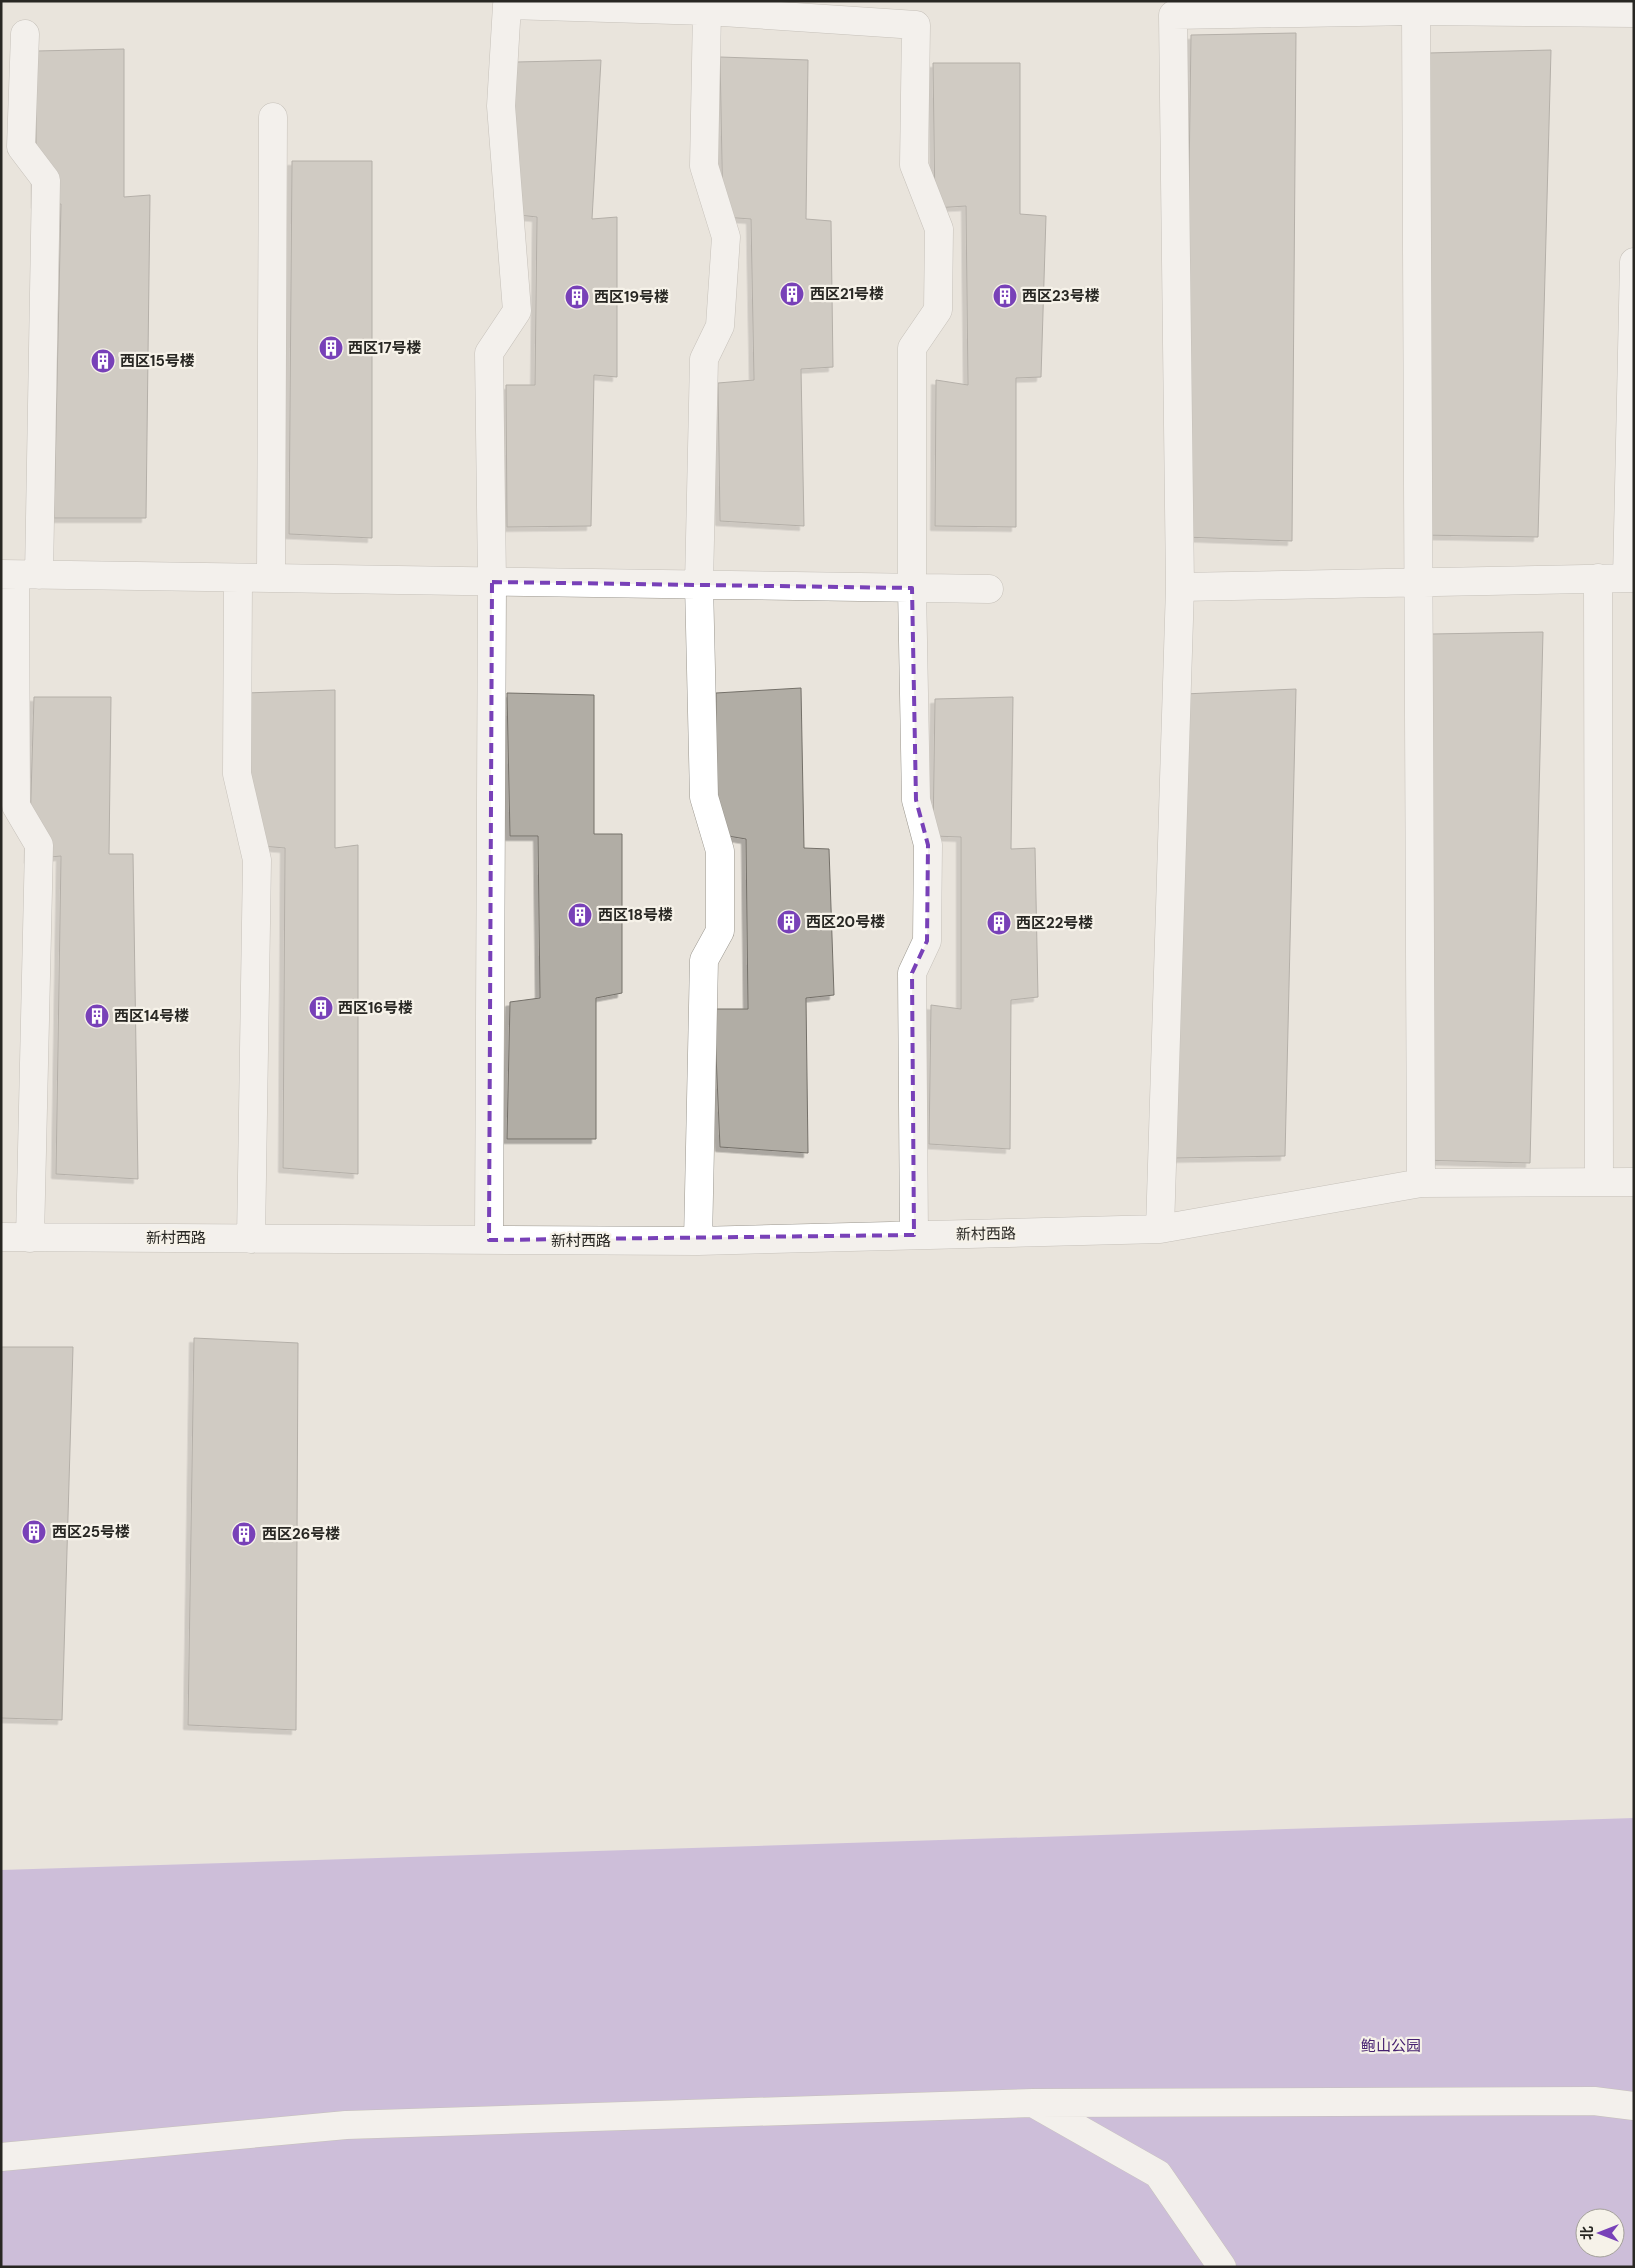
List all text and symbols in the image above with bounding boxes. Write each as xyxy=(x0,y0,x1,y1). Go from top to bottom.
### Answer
building icon: 西区21号楼 xyxy=(779,281,805,307)
building icon: 西区23号楼 xyxy=(992,283,1018,309)
building icon: 西区19号楼 xyxy=(564,284,590,310)
place label: 西区21号楼 xyxy=(810,284,884,304)
place label: 西区23号楼 xyxy=(1022,286,1100,306)
place label: 西区19号楼 xyxy=(594,287,669,307)
building icon: 西区17号楼 xyxy=(318,335,344,361)
place label: 西区17号楼 xyxy=(348,338,422,358)
building icon: 西区15号楼 xyxy=(90,348,116,374)
place label: 西区15号楼 xyxy=(120,351,195,371)
building icon: 西区18号楼 xyxy=(567,902,593,928)
place label: 西区18号楼 xyxy=(598,905,673,925)
building icon: 西区20号楼 xyxy=(776,909,802,935)
building icon: 西区22号楼 xyxy=(986,910,1012,936)
place label: 西区20号楼 xyxy=(806,912,885,932)
place label: 西区22号楼 xyxy=(1016,913,1093,933)
building icon: 西区16号楼 xyxy=(308,995,334,1021)
place label: 西区16号楼 xyxy=(338,998,413,1018)
building icon: 西区14号楼 xyxy=(84,1003,110,1029)
place label: 西区14号楼 xyxy=(114,1006,189,1026)
street label: 新村西路 xyxy=(956,1223,1016,1245)
street label: 新村西路 xyxy=(146,1228,206,1248)
street label: 新村西路 xyxy=(551,1231,611,1251)
building icon: 西区25号楼 xyxy=(21,1519,47,1545)
building icon: 西区26号楼 xyxy=(231,1521,257,1547)
place label: 西区25号楼 xyxy=(52,1522,130,1542)
place label: 西区26号楼 xyxy=(262,1524,340,1544)
park label: 鲍山公园 xyxy=(1361,2036,1421,2056)
north arrow xyxy=(1575,2208,1625,2258)
text: 北 xyxy=(1578,2226,1596,2240)

